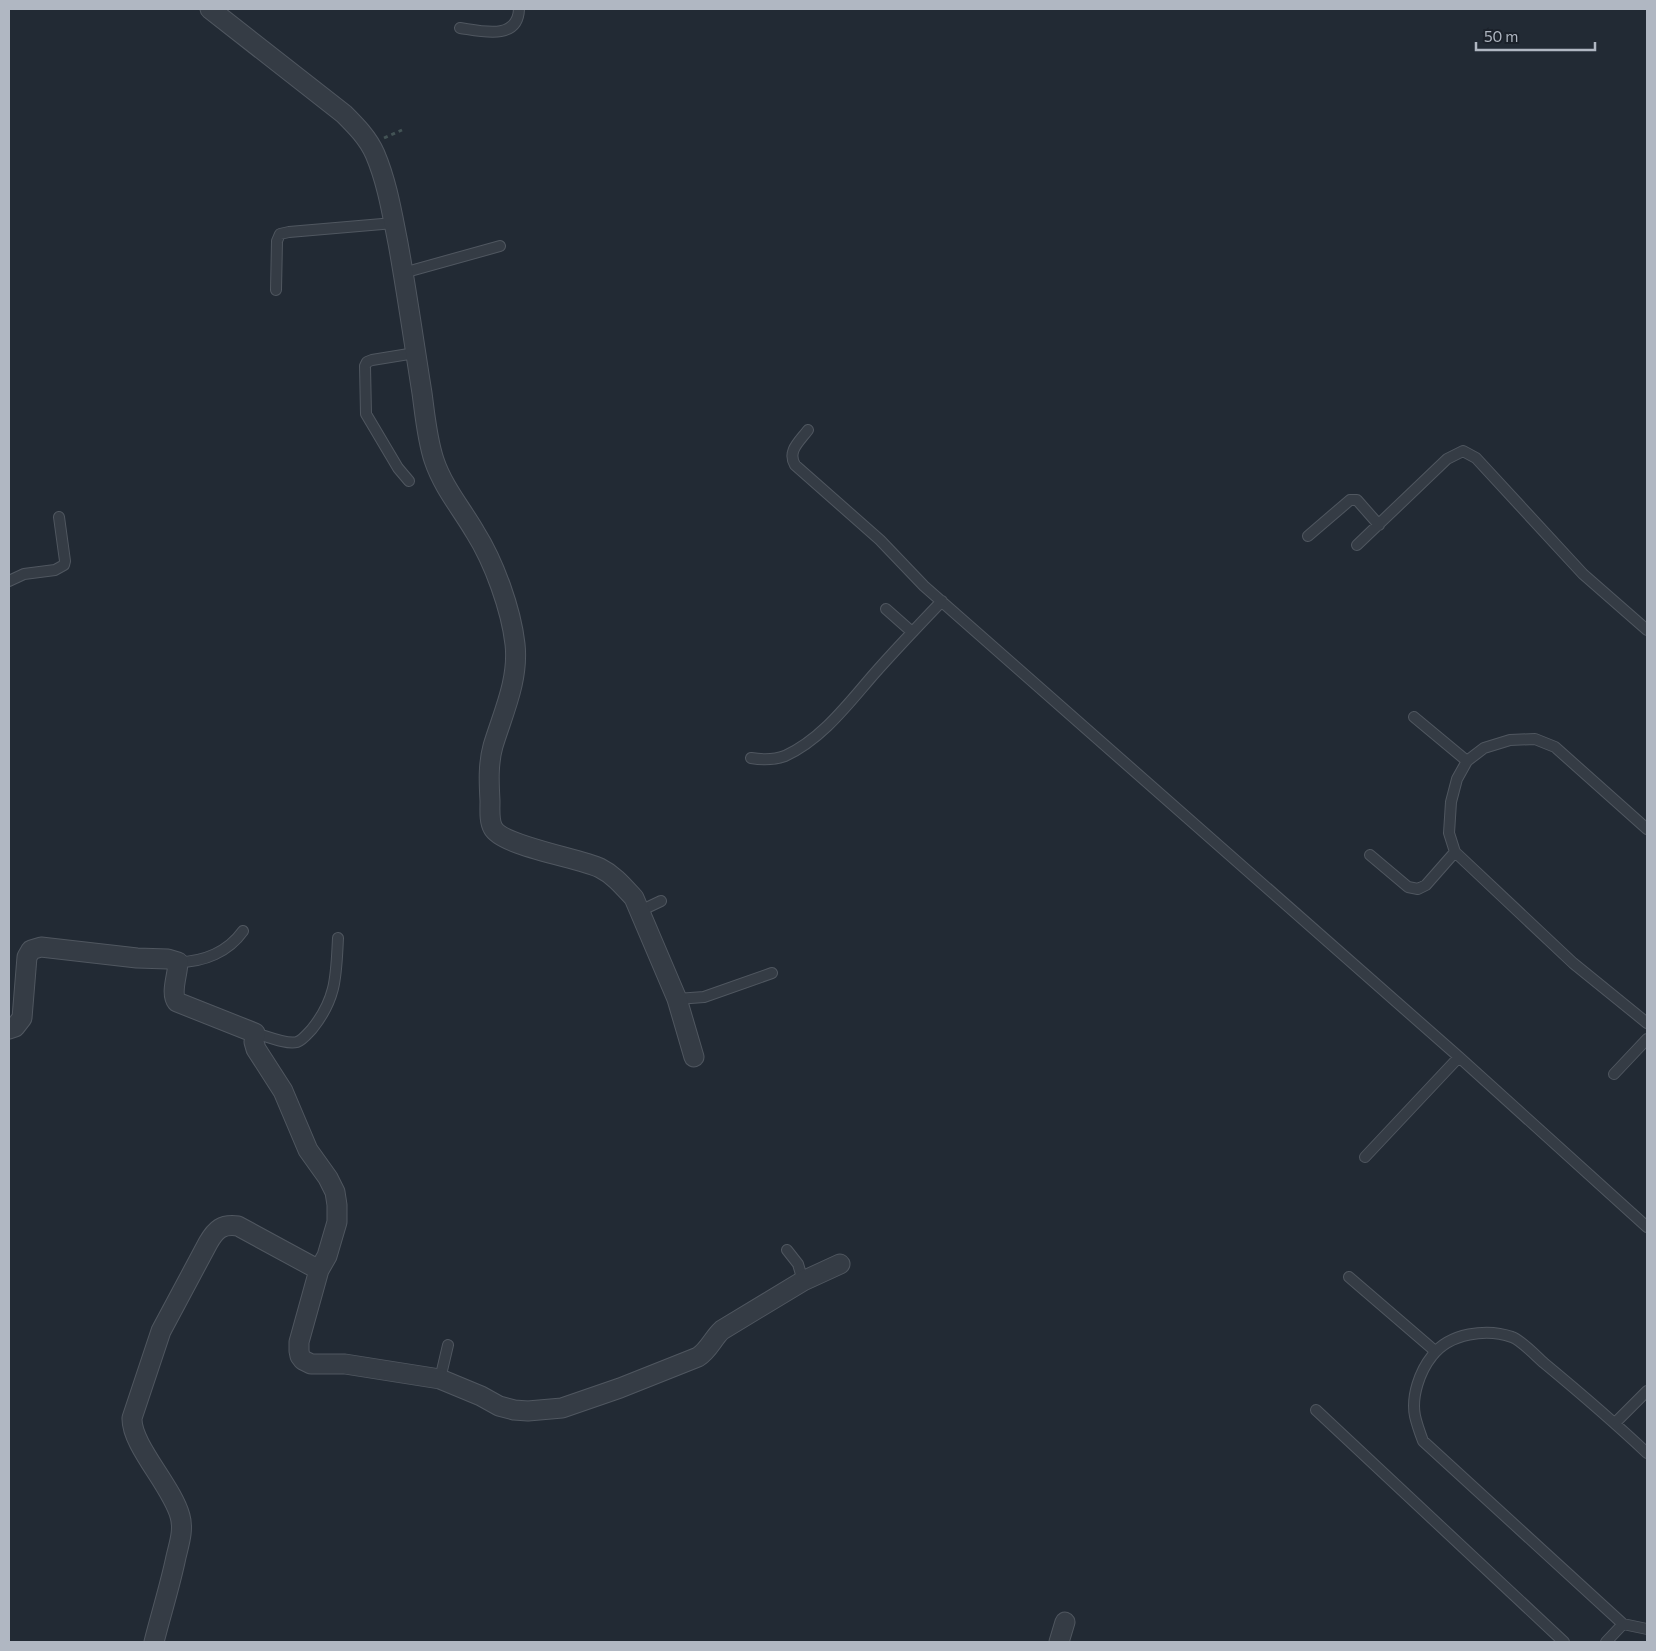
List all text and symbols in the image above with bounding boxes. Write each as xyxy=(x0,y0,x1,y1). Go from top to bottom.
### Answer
scale bar xyxy=(1476,20,1595,52)
text: 50 m xyxy=(1484,27,1518,45)

